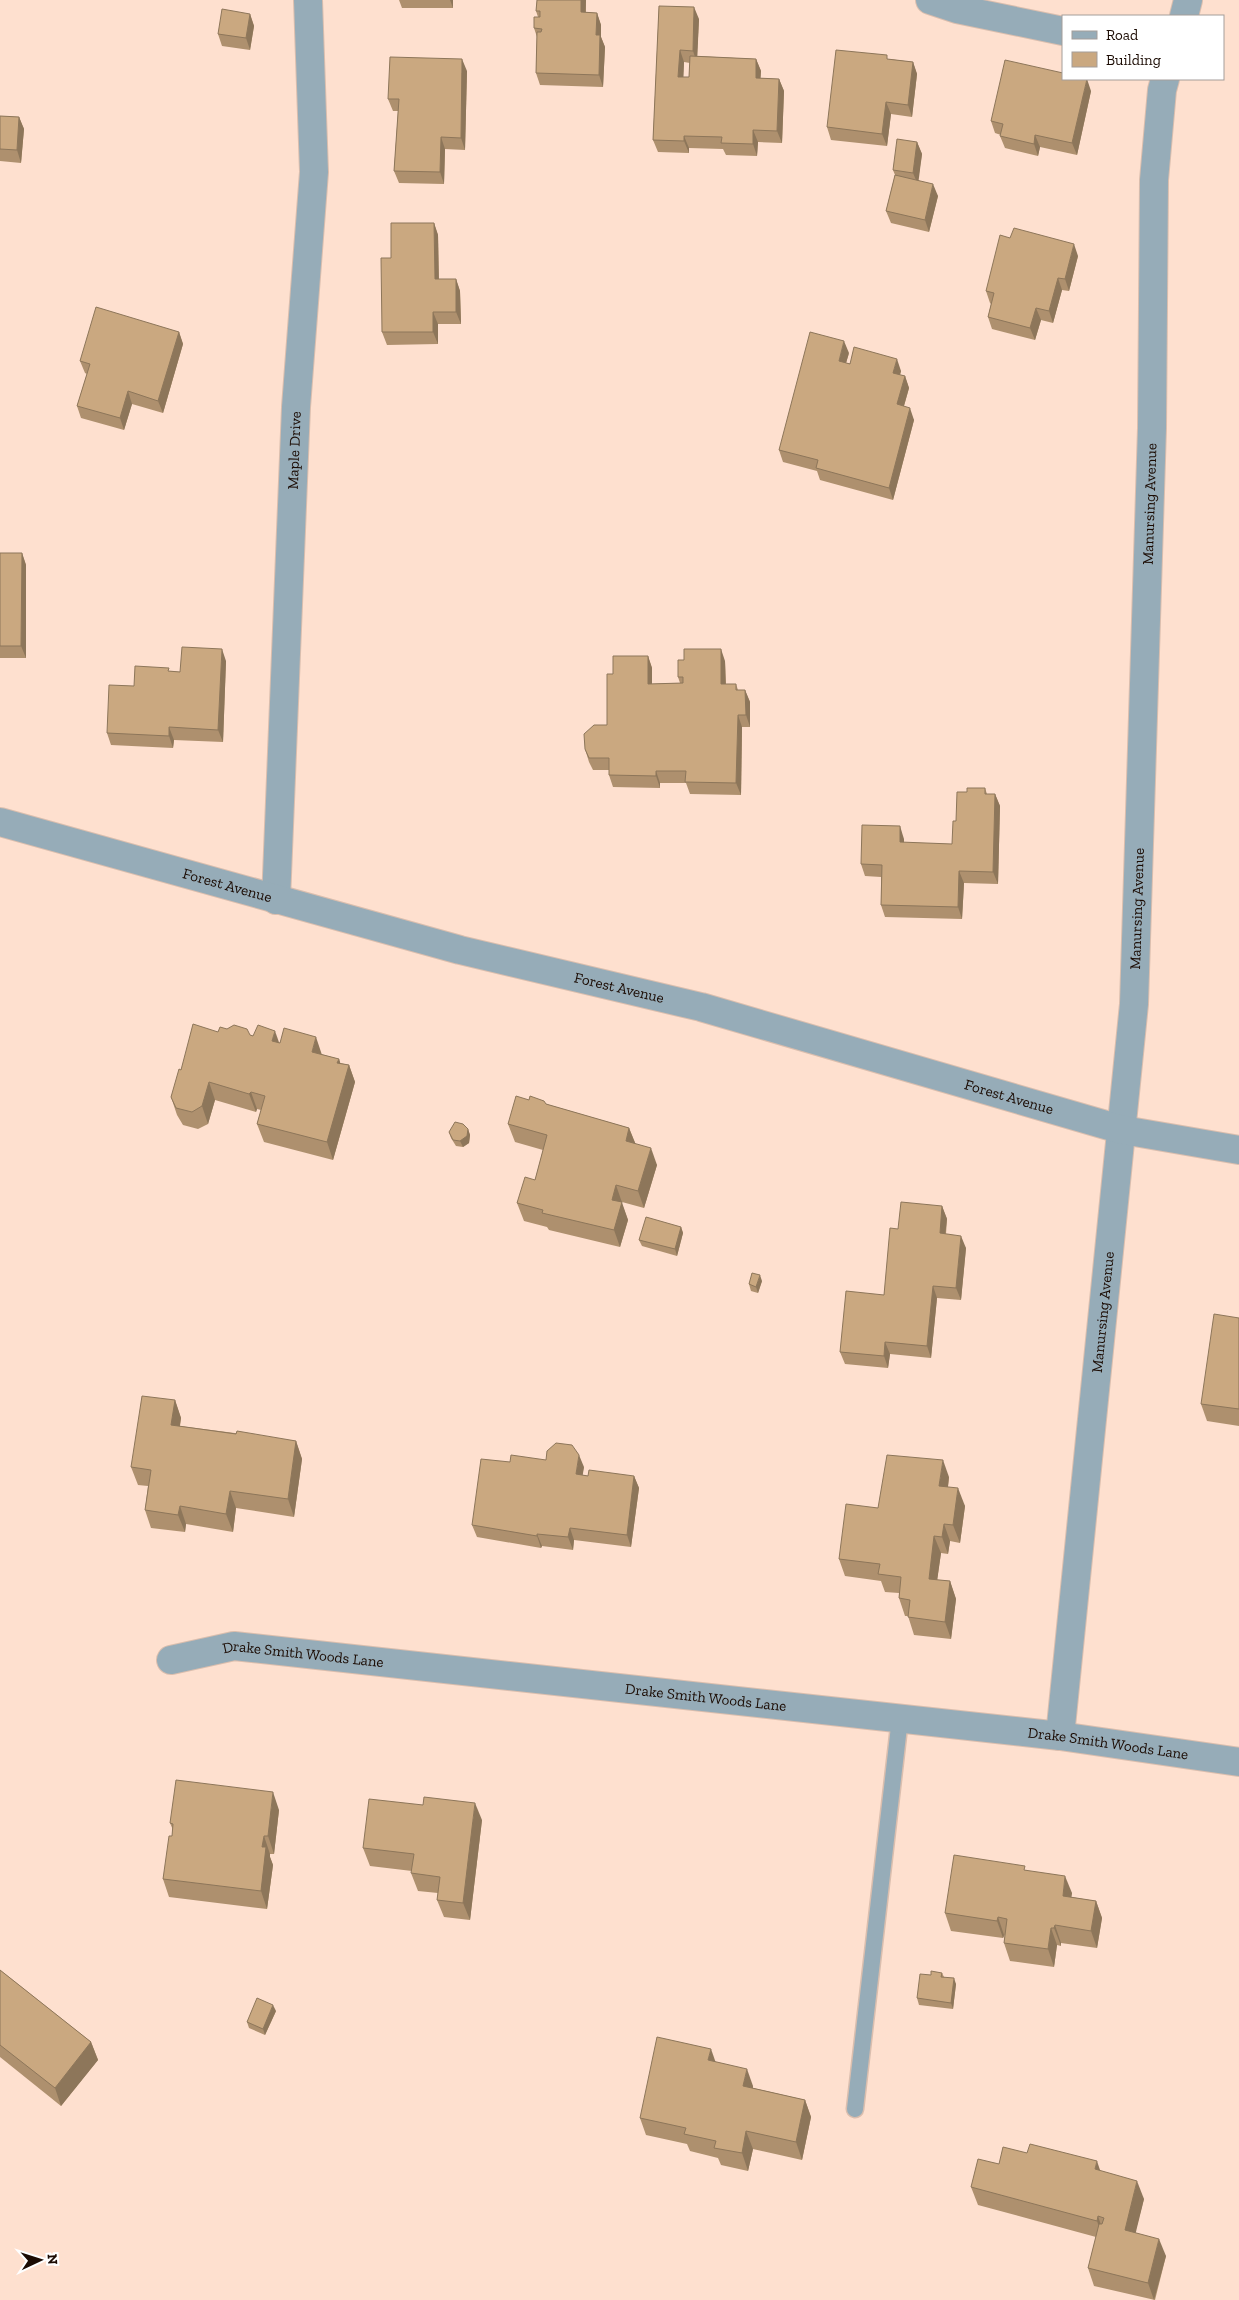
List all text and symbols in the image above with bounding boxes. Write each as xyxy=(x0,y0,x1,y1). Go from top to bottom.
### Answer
legend xyxy=(1062,15,1224,80)
text: Road xyxy=(1106,26,1139,44)
text: Building xyxy=(1106,51,1161,69)
street label: Maple Drive xyxy=(284,411,305,490)
street label: Manursing Avenue xyxy=(1139,443,1161,565)
street label: Manursing Avenue xyxy=(1126,848,1148,970)
street label: Forest Avenue xyxy=(181,864,274,906)
street label: Forest Avenue xyxy=(572,968,666,1007)
street label: Forest Avenue xyxy=(962,1075,1056,1118)
street label: Manursing Avenue xyxy=(1088,1251,1118,1374)
street label: Drake Smith Woods Lane xyxy=(221,1637,385,1671)
street label: Drake Smith Woods Lane xyxy=(624,1680,787,1715)
street label: Drake Smith Woods Lane xyxy=(1027,1724,1190,1764)
north arrow xyxy=(15,2235,65,2285)
text: N xyxy=(44,2253,61,2265)

